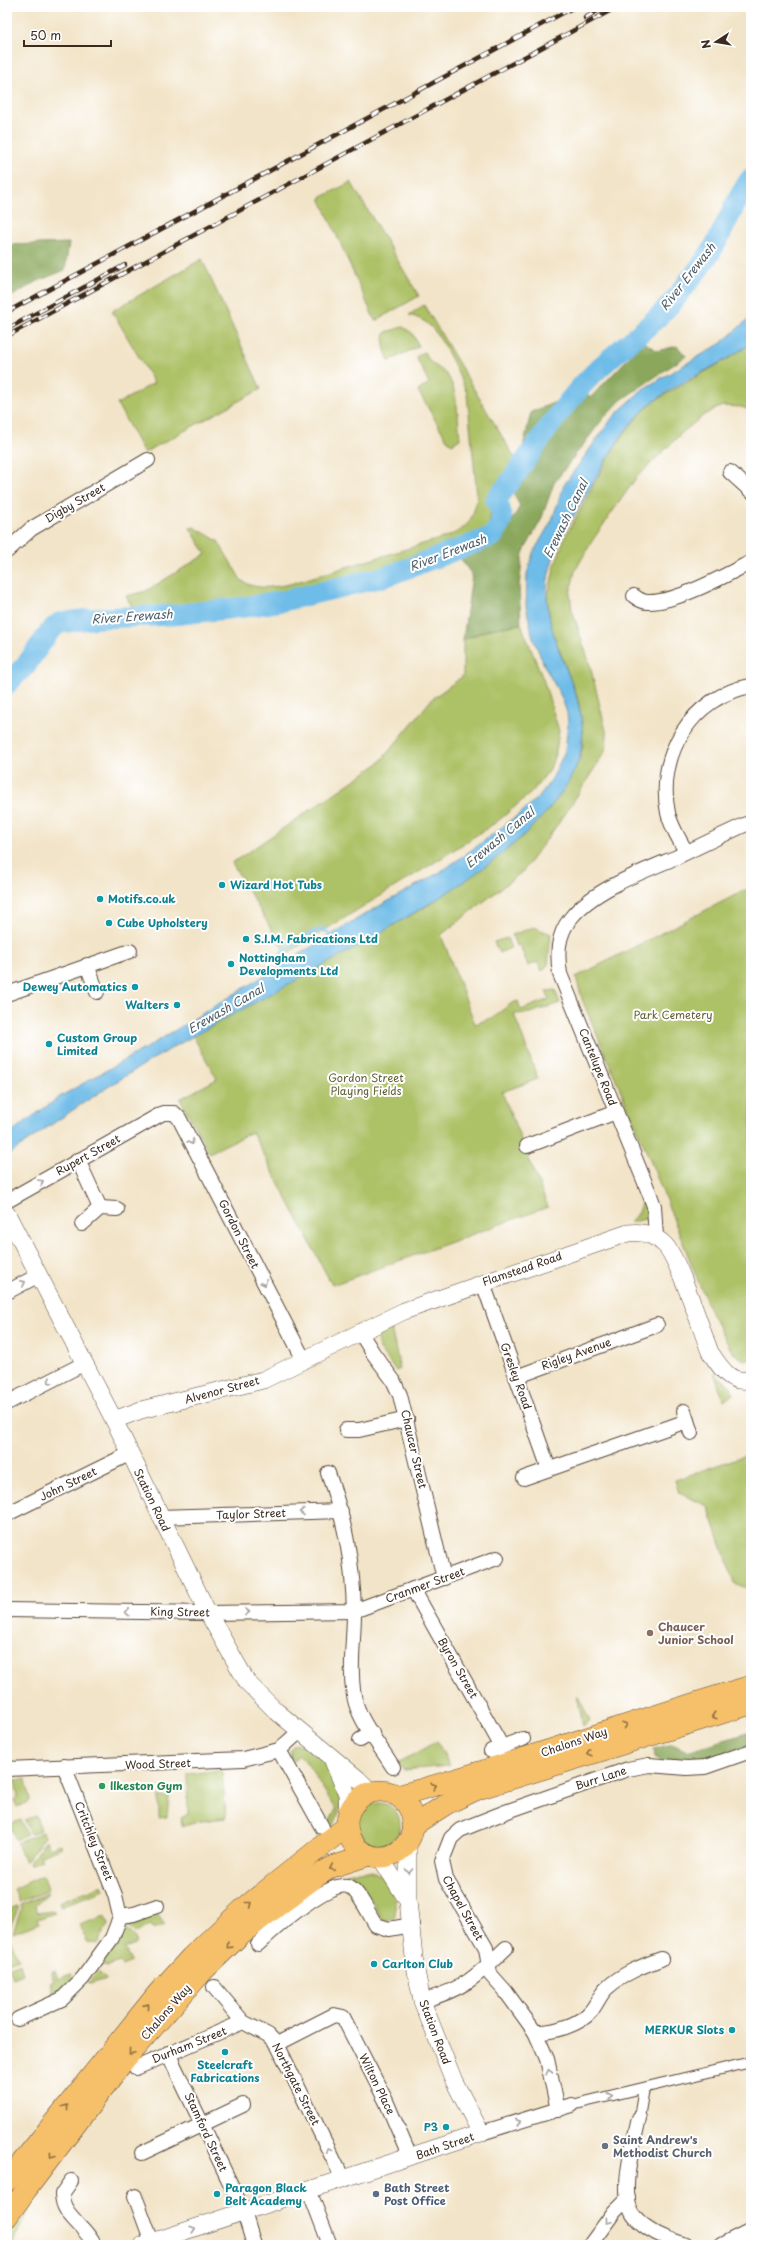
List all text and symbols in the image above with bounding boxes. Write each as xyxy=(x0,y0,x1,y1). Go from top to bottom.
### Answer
scale bar xyxy=(24,22,111,48)
north arrow xyxy=(696,22,736,62)
text: 50 m xyxy=(30,26,61,44)
text: N xyxy=(696,38,715,50)
water label: River Erewash xyxy=(655,238,720,314)
water label: Erewash Canal xyxy=(538,475,593,561)
street label: Digby Street xyxy=(41,478,109,527)
water label: River Erewash xyxy=(406,529,490,575)
water label: River Erewash xyxy=(91,604,174,628)
water label: Erewash Canal xyxy=(461,802,539,872)
place label: Wizard Hot Tubs xyxy=(230,876,322,893)
marker: Wizard Hot Tubs xyxy=(217,880,227,890)
place label: Motifs.co.uk xyxy=(108,890,176,907)
marker: Motifs.co.uk xyxy=(95,894,105,904)
place label: Cube Upholstery xyxy=(117,914,208,931)
marker: Cube Upholstery xyxy=(104,918,114,928)
place label: S.I.M. Fabrications Ltd xyxy=(254,930,378,947)
marker: S.I.M. Fabrications Ltd xyxy=(241,934,251,944)
place label: Nottingham Developments Ltd xyxy=(239,949,338,979)
marker: Nottingham Developments Ltd xyxy=(226,959,236,969)
place label: Dewey Automatics xyxy=(23,978,128,995)
water label: Erewash Canal xyxy=(184,978,269,1037)
marker: Dewey Automatics xyxy=(130,982,140,992)
place label: Walters xyxy=(125,996,169,1013)
marker: Walters xyxy=(172,1000,182,1010)
park label: Park Cemetery xyxy=(634,1006,712,1023)
street label: Cantelupe Road xyxy=(575,1025,622,1108)
place label: Custom Group Limited xyxy=(57,1029,137,1059)
marker: Custom Group Limited xyxy=(44,1039,54,1049)
park label: Gordon Street Playing Fields xyxy=(328,1069,404,1099)
street label: Rupert Street xyxy=(52,1130,124,1179)
one-way arrow xyxy=(187,1138,194,1146)
one-way arrow xyxy=(37,1179,44,1186)
street label: Gordon Street xyxy=(215,1196,264,1272)
street label: Flamstead Road xyxy=(480,1247,564,1290)
one-way arrow xyxy=(259,1279,267,1286)
one-way arrow xyxy=(19,1280,26,1288)
street label: Rigley Avenue xyxy=(538,1333,613,1374)
street label: Gresley Road xyxy=(497,1340,536,1412)
street label: Alvenor Street xyxy=(183,1371,262,1408)
one-way arrow xyxy=(47,1376,54,1384)
street label: Chaucer Street xyxy=(397,1408,432,1490)
street label: John Street xyxy=(36,1462,100,1505)
street label: Station Road xyxy=(130,1465,175,1534)
street label: Taylor Street xyxy=(216,1504,287,1523)
one-way arrow xyxy=(299,1508,305,1517)
street label: Cranmer Street xyxy=(383,1562,467,1607)
street label: King Street xyxy=(150,1602,210,1621)
one-way arrow xyxy=(124,1608,130,1616)
one-way arrow xyxy=(244,1608,250,1616)
place label: Chaucer Junior School xyxy=(658,1618,734,1648)
marker: Chaucer Junior School xyxy=(645,1628,655,1638)
street label: Byron Street xyxy=(434,1634,483,1702)
one-way arrow xyxy=(710,1711,717,1720)
one-way arrow xyxy=(621,1721,628,1730)
street label: Chalons Way xyxy=(538,1722,609,1761)
one-way arrow xyxy=(586,1749,593,1757)
street label: Wood Street xyxy=(125,1754,192,1773)
street label: Burr Lane xyxy=(573,1761,629,1794)
place label: Ilkeston Gym xyxy=(110,1777,182,1794)
marker: Ilkeston Gym xyxy=(97,1781,107,1791)
one-way arrow xyxy=(431,1782,438,1791)
street label: Critchley Street xyxy=(71,1799,118,1883)
one-way arrow xyxy=(329,1863,336,1871)
one-way arrow xyxy=(405,1868,413,1874)
street label: Chapel Street xyxy=(439,1872,489,1944)
one-way arrow xyxy=(245,1902,252,1909)
one-way arrow xyxy=(226,1941,234,1949)
place label: Carlton Club xyxy=(382,1955,453,1972)
marker: Carlton Club xyxy=(369,1959,379,1969)
street label: Chalons Way xyxy=(136,1980,195,2043)
street label: Station Road xyxy=(415,1997,456,2067)
one-way arrow xyxy=(143,2003,150,2010)
place label: MERKUR Slots xyxy=(645,2021,725,2038)
street label: Durham Street xyxy=(149,2022,229,2067)
marker: MERKUR Slots xyxy=(727,2025,737,2035)
street label: Northgate Street xyxy=(268,2039,325,2129)
marker: Steelcraft Fabrications xyxy=(220,2047,230,2057)
one-way arrow xyxy=(129,2048,136,2055)
street label: Wilton Place xyxy=(355,2050,400,2117)
place label: Steelcraft Fabrications xyxy=(190,2056,260,2086)
one-way arrow xyxy=(546,2069,554,2075)
street label: Stamford Street xyxy=(181,2089,232,2175)
one-way arrow xyxy=(607,2093,613,2101)
one-way arrow xyxy=(61,2105,68,2112)
place label: P3 xyxy=(424,2118,438,2135)
one-way arrow xyxy=(514,2118,521,2127)
marker: P3 xyxy=(441,2122,451,2132)
street label: Bath Street xyxy=(413,2127,477,2163)
place label: Saint Andrew's Methodist Church xyxy=(613,2131,712,2161)
marker: Saint Andrew's Methodist Church xyxy=(600,2141,610,2151)
one-way arrow xyxy=(326,2146,334,2154)
one-way arrow xyxy=(50,2150,57,2157)
place label: Paragon Black Belt Academy xyxy=(225,2179,308,2209)
place label: Bath Street Post Office xyxy=(384,2179,450,2209)
marker: Paragon Black Belt Academy xyxy=(212,2189,222,2199)
marker: Bath Street Post Office xyxy=(371,2189,381,2199)
one-way arrow xyxy=(606,2216,613,2223)
one-way arrow xyxy=(190,2225,197,2234)

